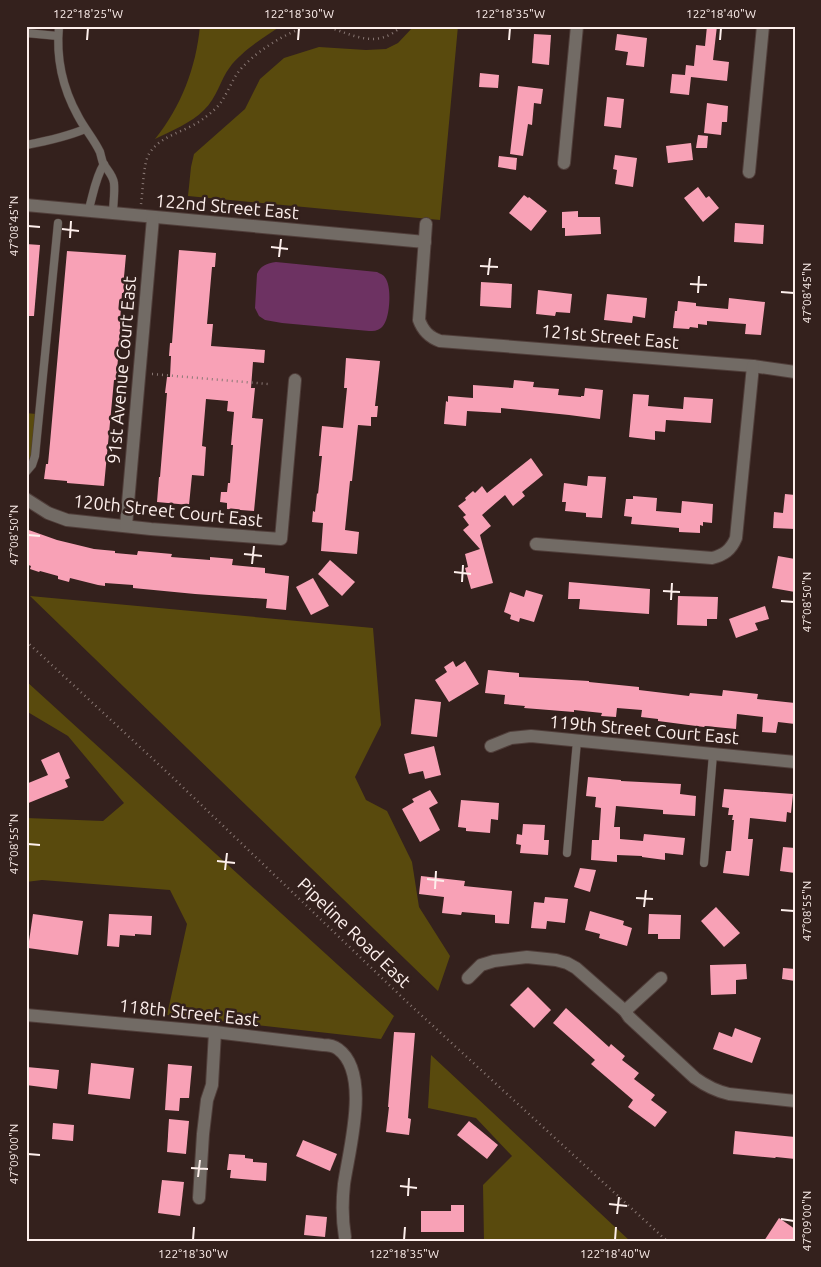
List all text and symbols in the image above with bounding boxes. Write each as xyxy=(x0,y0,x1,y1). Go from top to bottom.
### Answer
text: 122°18'25"W xyxy=(53,7,123,20)
text: 122°18'30"W xyxy=(264,7,334,20)
text: 122°18'35"W xyxy=(475,7,545,20)
text: 122°18'40"W xyxy=(686,7,756,20)
street label: 122nd Street East xyxy=(154,190,300,222)
text: 47°08'45"N xyxy=(7,196,20,256)
text: 47°08'45"N xyxy=(800,263,813,323)
street label: 91st Avenue Court East xyxy=(103,275,139,464)
street label: 121st Street East xyxy=(540,320,680,352)
street label: 120th Street Court East xyxy=(72,490,264,530)
text: 47°08'50"N xyxy=(7,505,20,565)
text: 47°08'50"N xyxy=(800,572,813,632)
street label: 119th Street Court East xyxy=(548,711,740,747)
text: 47°08'55"N xyxy=(7,814,20,874)
street label: Pipeline Road East xyxy=(294,873,415,991)
text: 47°08'55"N xyxy=(800,881,813,941)
street label: 118th Street East xyxy=(118,995,260,1029)
text: 47°09'00"N xyxy=(7,1124,20,1184)
text: 47°09'00"N xyxy=(800,1191,813,1251)
text: 122°18'30"W xyxy=(158,1247,228,1260)
text: 122°18'35"W xyxy=(369,1247,439,1260)
text: 122°18'40"W xyxy=(580,1247,650,1260)

